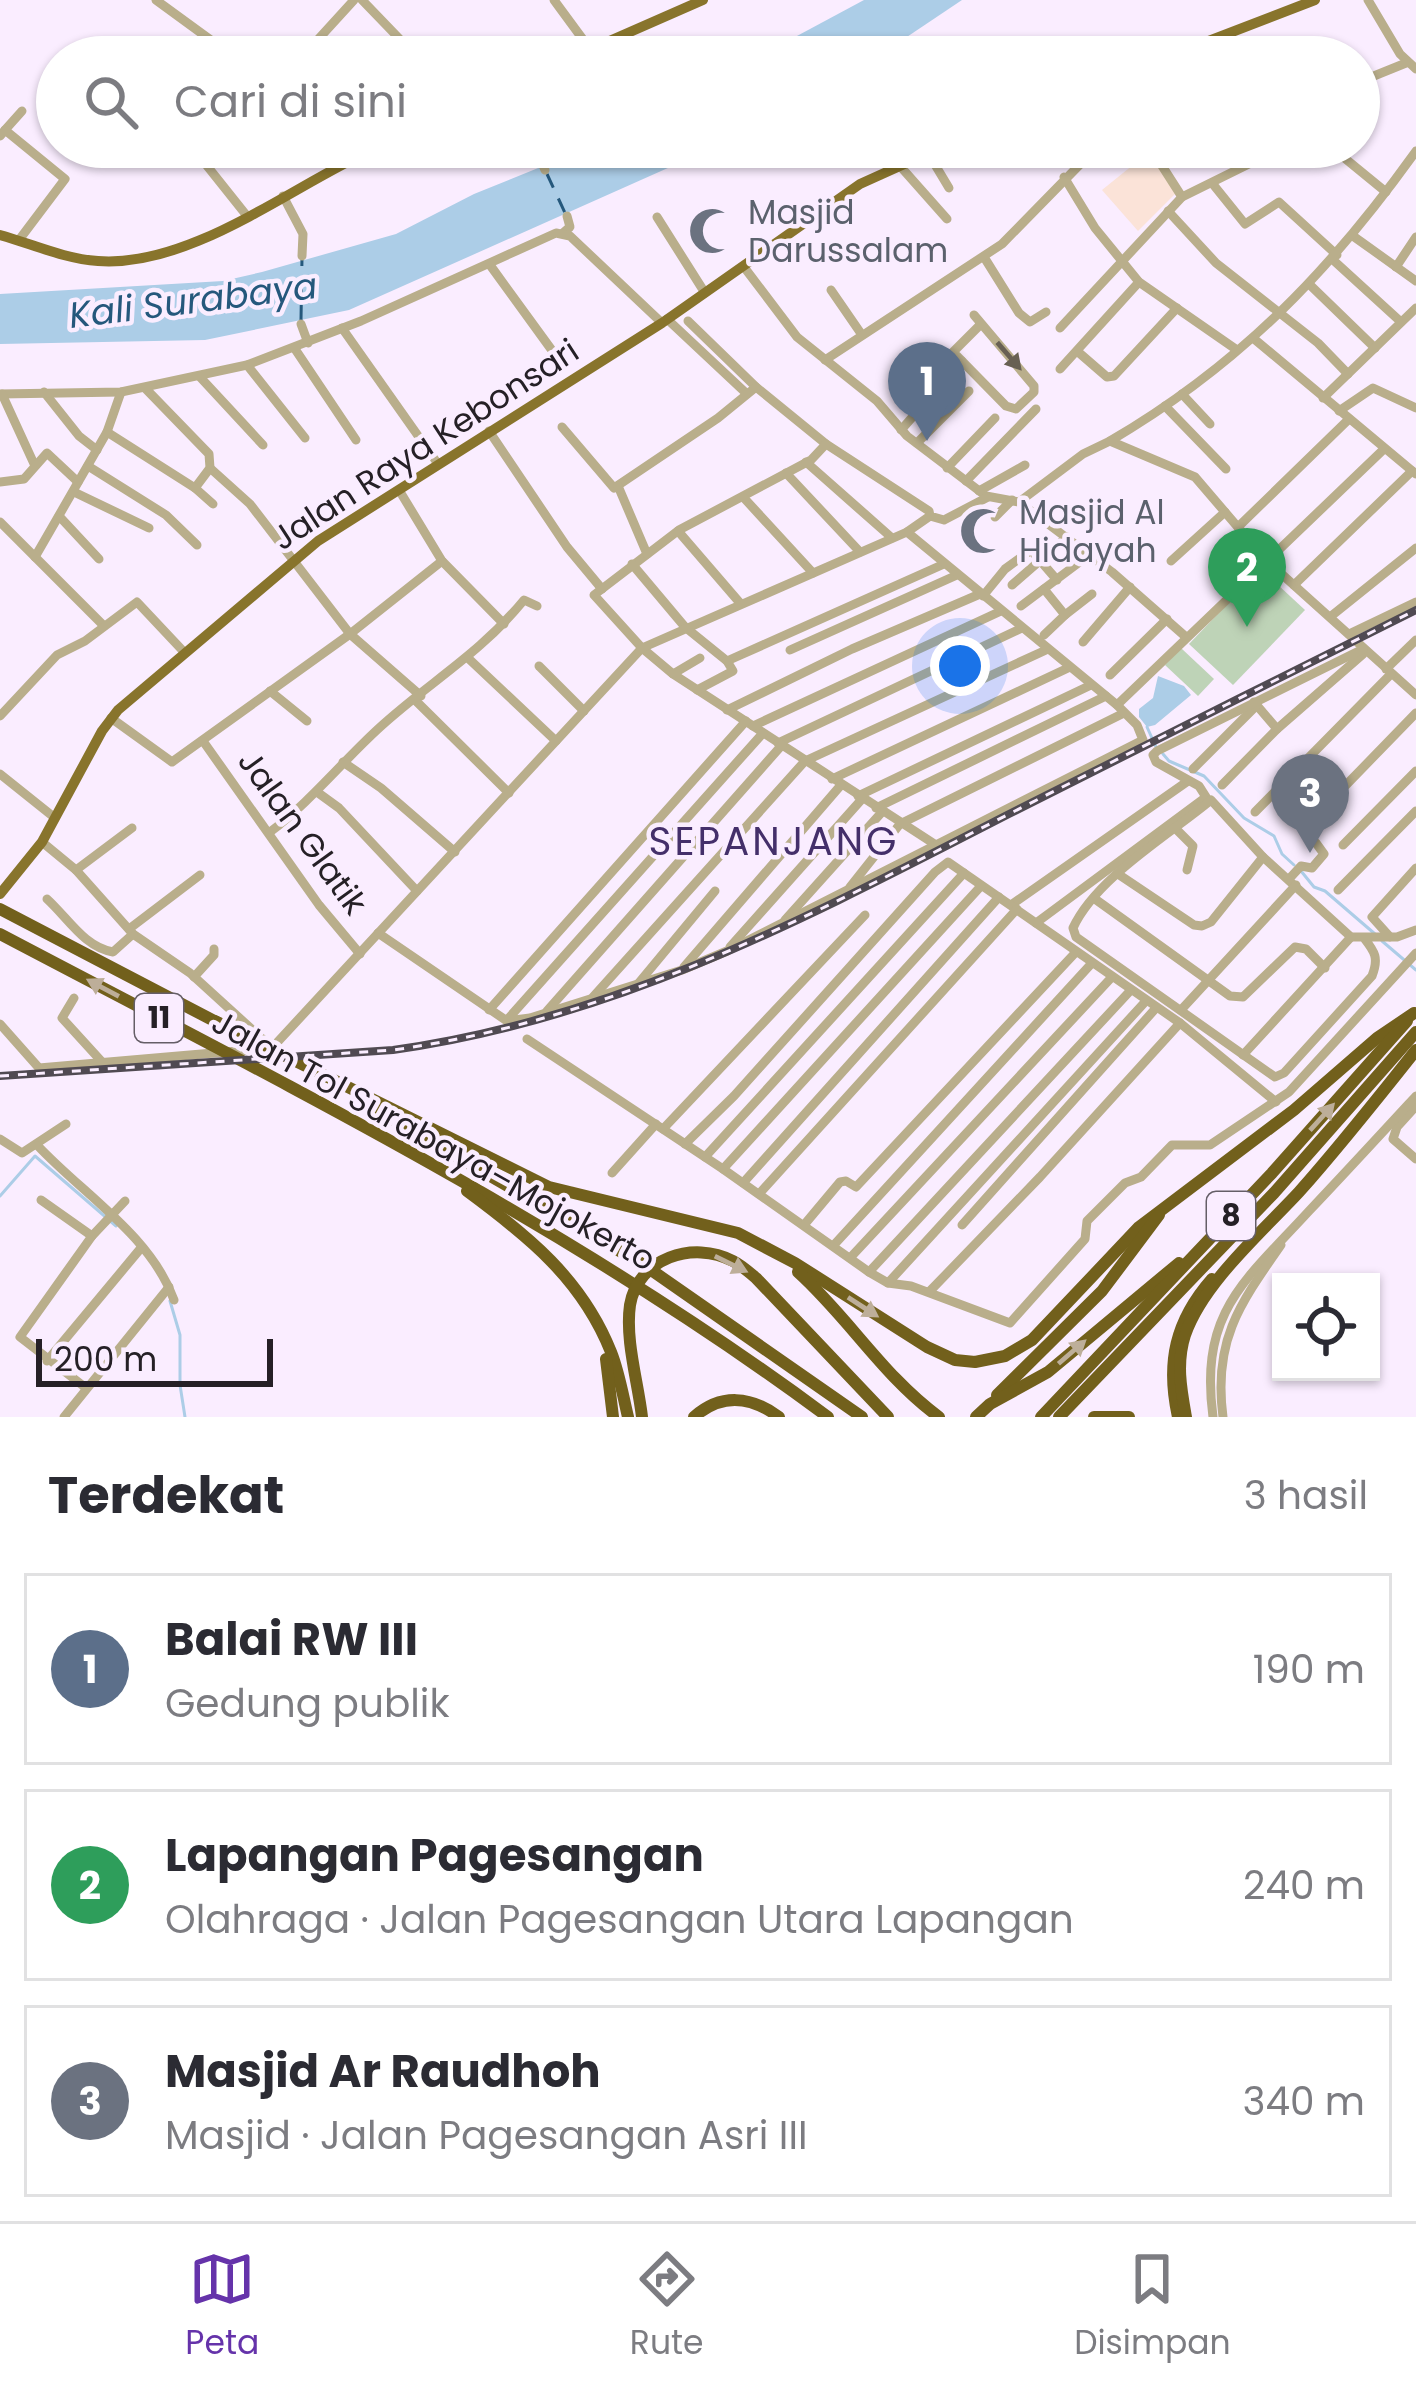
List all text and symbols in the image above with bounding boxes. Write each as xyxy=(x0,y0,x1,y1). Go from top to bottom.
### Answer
search box xyxy=(36,36,1380,168)
icon: search xyxy=(78,69,144,135)
text: Cari di sini xyxy=(174,70,407,133)
place label: Masjid Darussalam xyxy=(748,189,948,274)
mosque icon: Masjid Darussalam xyxy=(687,206,737,256)
water label: Kali Surabaya xyxy=(66,260,320,341)
street label: Jalan Raya Kebonsari xyxy=(263,328,588,561)
one-way arrow xyxy=(995,341,1021,371)
pin: 1 xyxy=(888,342,966,441)
place label: Masjid Al Hidayah xyxy=(1019,489,1165,574)
mosque icon: Masjid Al Hidayah xyxy=(958,506,1008,556)
pin: 2 xyxy=(1208,528,1286,627)
your location xyxy=(930,636,990,696)
street label: Jalan Glatik xyxy=(227,740,378,924)
pin: 3 xyxy=(1271,754,1349,853)
district label: SEPANJANG xyxy=(649,814,899,869)
one-way arrow xyxy=(85,979,120,999)
road number: 11 xyxy=(135,994,183,1042)
street label: Jalan Tol Surabaya–Mojokerto xyxy=(203,998,664,1282)
one-way arrow xyxy=(1308,1102,1335,1132)
road number: 8 xyxy=(1207,1192,1255,1240)
one-way arrow xyxy=(714,1254,749,1274)
map controls xyxy=(1272,1273,1380,1381)
button: locate xyxy=(1272,1273,1380,1381)
one-way arrow xyxy=(847,1295,880,1317)
scale bar xyxy=(36,1333,273,1386)
text: 200 m xyxy=(54,1336,157,1383)
one-way arrow xyxy=(1057,1339,1087,1365)
text: Terdekat xyxy=(48,1459,284,1531)
text: 3 hasil xyxy=(1244,1468,1368,1523)
text: Balai RW III xyxy=(165,1608,418,1671)
text: 1 xyxy=(83,1642,97,1697)
text: 190 m xyxy=(1253,1642,1365,1697)
text: Gedung publik xyxy=(165,1676,450,1731)
text: Lapangan Pagesangan xyxy=(165,1824,704,1887)
text: 2 xyxy=(79,1858,101,1913)
text: 240 m xyxy=(1243,1858,1365,1913)
text: Olahraga · Jalan Pagesangan Utara Lapangan xyxy=(165,1892,1074,1947)
text: Masjid Ar Raudhoh xyxy=(165,2040,601,2103)
text: 3 xyxy=(78,2074,102,2129)
text: 340 m xyxy=(1242,2074,1365,2129)
text: Masjid · Jalan Pagesangan Asri III xyxy=(165,2108,808,2163)
tab: Peta xyxy=(185,2246,259,2368)
tab: Rute xyxy=(630,2246,704,2368)
tab: Disimpan xyxy=(1074,2246,1231,2368)

